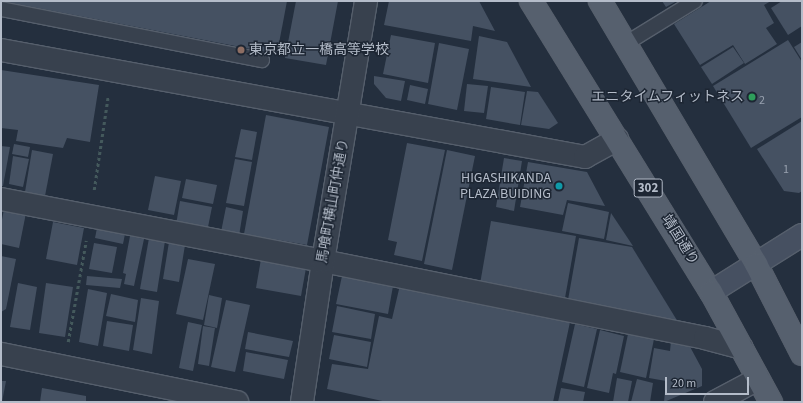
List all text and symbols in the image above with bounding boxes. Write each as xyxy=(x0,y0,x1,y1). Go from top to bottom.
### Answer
place label: 東京都立一橋高等学校 xyxy=(249,42,389,58)
marker: 東京都立一橋高等学校 xyxy=(236,45,246,55)
place label: エニタイムフィットネス xyxy=(590,89,744,105)
marker: エニタイムフィットネス xyxy=(747,92,757,102)
house number: 2 xyxy=(759,94,765,108)
street label: 馬喰町横山町仲通り xyxy=(314,137,352,265)
house number: 1 xyxy=(783,163,789,177)
place label: HIGASHIKANDA PLAZA BUIDING xyxy=(460,170,551,202)
road number: 302 xyxy=(633,177,663,199)
marker: HIGASHIKANDA PLAZA BUIDING xyxy=(554,181,564,191)
street label: 靖国通り xyxy=(658,212,702,268)
scale bar xyxy=(667,369,751,395)
text: 20 m xyxy=(672,375,696,392)

